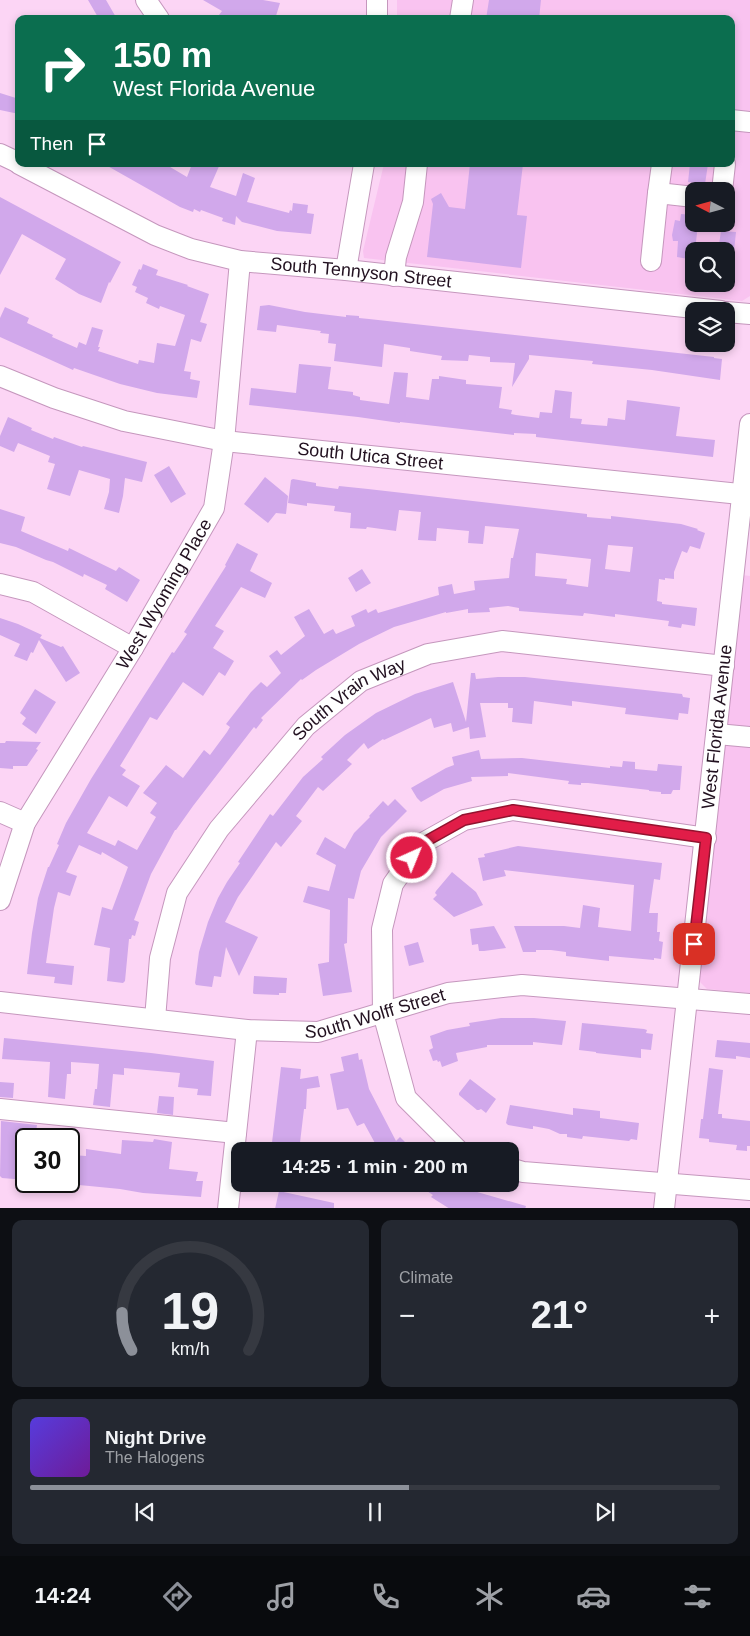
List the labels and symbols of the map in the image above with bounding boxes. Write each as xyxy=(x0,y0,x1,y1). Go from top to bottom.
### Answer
north arrow xyxy=(685,182,735,232)
street label: South Tennyson Street xyxy=(270,254,453,291)
street label: South Utica Street xyxy=(297,439,444,473)
street label: West Wyoming Place xyxy=(112,515,216,673)
street label: West Florida Avenue xyxy=(698,644,736,810)
street label: South Vrain Way xyxy=(288,654,408,744)
position arrow xyxy=(385,831,437,883)
pin xyxy=(673,923,715,965)
street label: South Wolff Street xyxy=(304,984,447,1042)
speed limit sign: 30 xyxy=(15,1128,80,1193)

